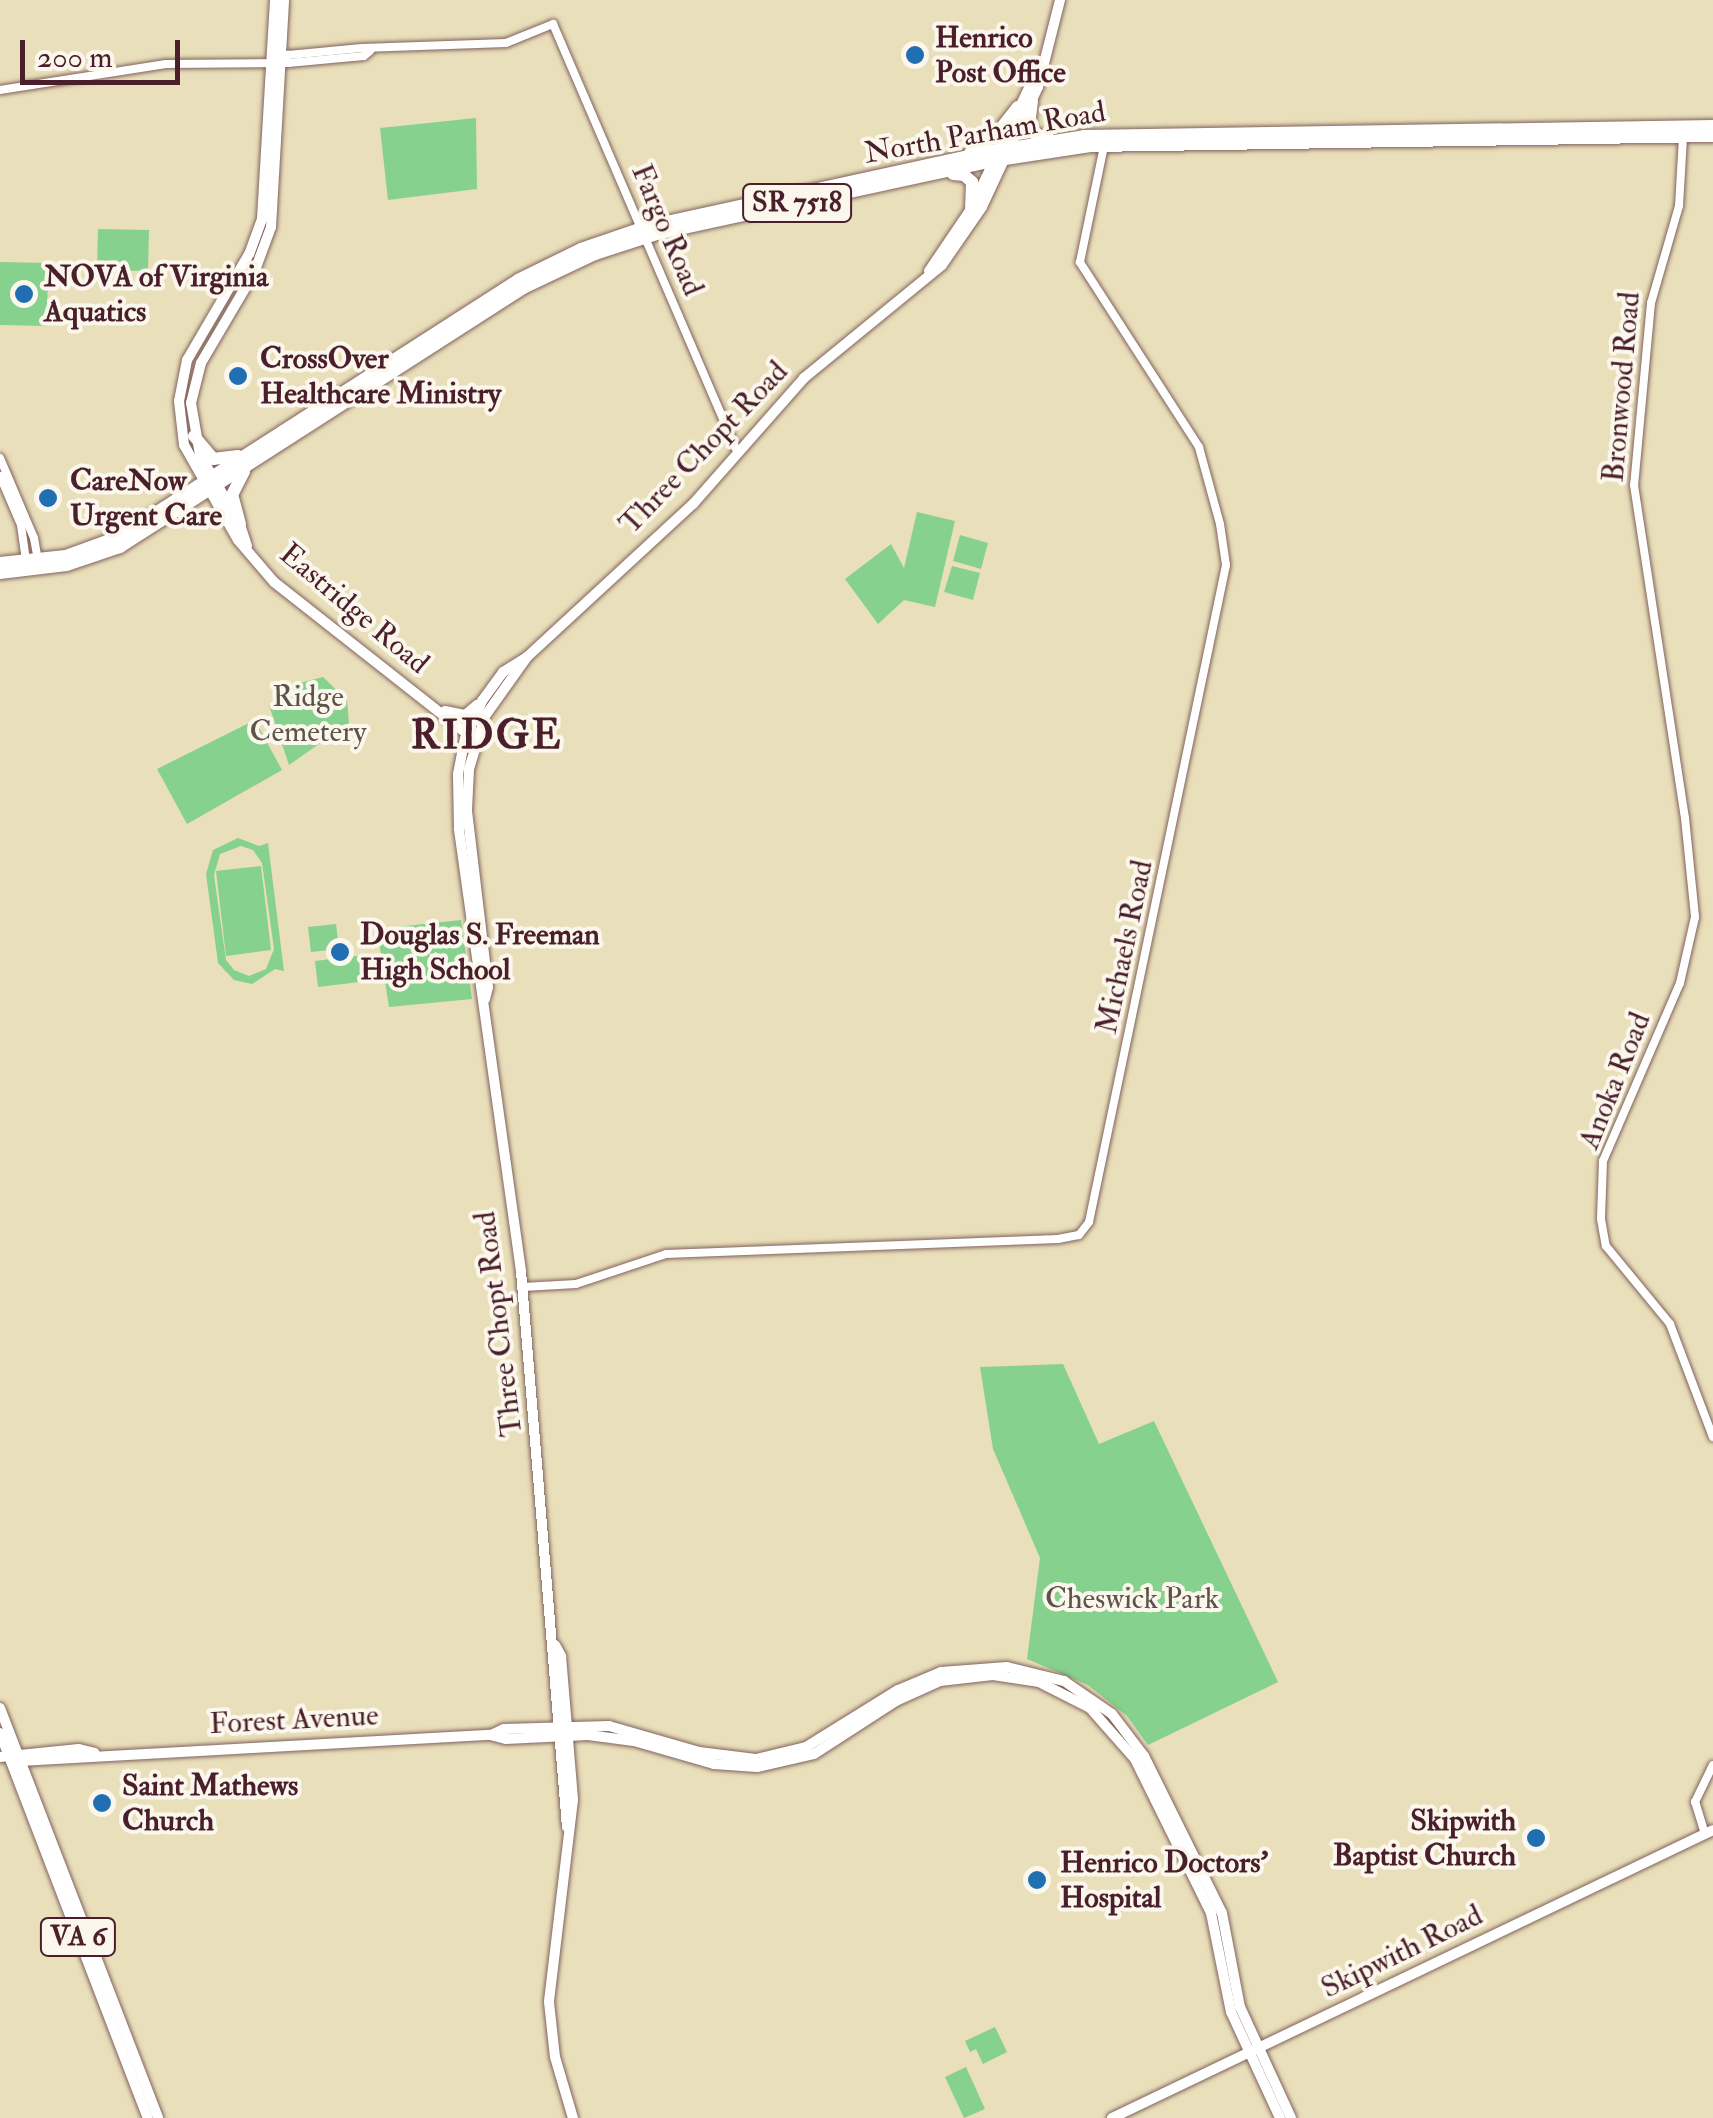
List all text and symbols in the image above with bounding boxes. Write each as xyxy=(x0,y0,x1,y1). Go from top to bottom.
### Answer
scale bar xyxy=(25,20,185,82)
place label: Henrico Post Office xyxy=(935,20,1066,90)
text: 200 m xyxy=(37,39,113,76)
marker: Henrico Post Office xyxy=(904,44,926,66)
street label: North Parham Road xyxy=(862,94,1108,172)
street label: Fargo Road xyxy=(623,159,711,301)
road number: SR 7518 xyxy=(742,180,852,226)
place label: NOVA of Virginia Aquatics xyxy=(44,259,268,330)
marker: NOVA of Virginia Aquatics xyxy=(13,283,35,305)
street label: Bronwood Road xyxy=(1596,290,1648,484)
place label: CrossOver Healthcare Ministry xyxy=(260,341,501,412)
street label: Three Chopt Road xyxy=(612,354,796,542)
marker: CrossOver Healthcare Ministry xyxy=(225,363,251,389)
place label: CareNow Urgent Care xyxy=(70,463,222,534)
marker: CareNow Urgent Care xyxy=(35,485,61,511)
street label: Eastridge Road xyxy=(272,536,436,682)
park label: Ridge Cemetery xyxy=(250,679,366,750)
district label: RIDGE xyxy=(411,712,563,760)
street label: Michaels Road xyxy=(1089,857,1161,1037)
place label: Douglas S. Freeman High School xyxy=(360,917,600,988)
marker: Douglas S. Freeman High School xyxy=(329,941,351,963)
street label: Anoka Road xyxy=(1571,1007,1659,1155)
street label: Three Chopt Road xyxy=(467,1209,531,1439)
park label: Cheswick Park xyxy=(1045,1581,1219,1617)
street label: Forest Avenue xyxy=(209,1698,379,1742)
place label: Saint Mathews Church xyxy=(122,1768,298,1838)
marker: Saint Mathews Church xyxy=(91,1792,113,1814)
place label: Skipwith Baptist Church xyxy=(1333,1803,1516,1874)
marker: Skipwith Baptist Church xyxy=(1525,1827,1547,1849)
place label: Henrico Doctors' Hospital xyxy=(1060,1845,1268,1916)
marker: Henrico Doctors' Hospital xyxy=(1024,1867,1050,1893)
street label: Skipwith Road xyxy=(1316,1898,1488,2006)
road number: VA 6 xyxy=(38,1914,118,1960)

